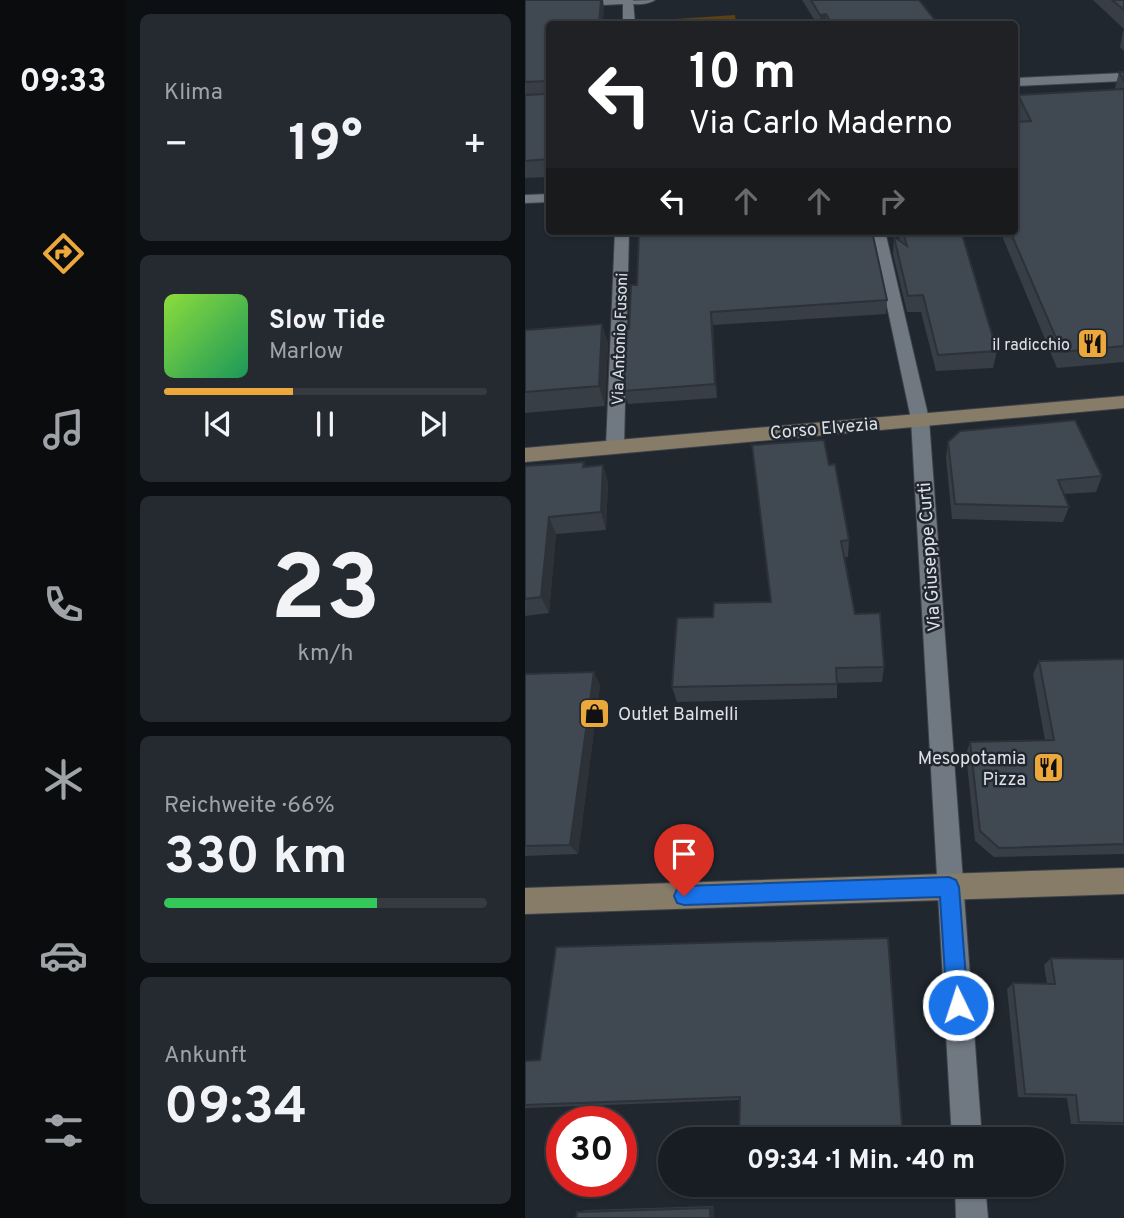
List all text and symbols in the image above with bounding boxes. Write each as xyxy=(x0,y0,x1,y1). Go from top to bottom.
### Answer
text: 10 m xyxy=(689,44,796,106)
icon: left xyxy=(574,49,665,140)
text: 09:33 xyxy=(20,63,106,103)
text: Klima xyxy=(164,79,223,108)
text: Via Carlo Maderno xyxy=(689,105,953,145)
text: 19° xyxy=(288,113,363,179)
text: − xyxy=(164,122,189,171)
text: + xyxy=(462,122,487,171)
icon: left xyxy=(654,182,692,220)
icon: ahead xyxy=(727,182,765,220)
icon: ahead xyxy=(800,182,838,220)
icon: right xyxy=(873,182,911,220)
icon: directions xyxy=(39,229,88,278)
street label: Via Antonio Fusoni xyxy=(609,272,633,406)
text: Slow Tide xyxy=(269,305,386,338)
restaurant icon: il radicchio xyxy=(1076,327,1110,361)
place label: il radicchio xyxy=(992,336,1070,356)
text: Marlow xyxy=(269,338,343,367)
icon: music xyxy=(39,405,88,454)
icon: previous xyxy=(199,405,237,443)
icon: pause xyxy=(306,405,344,443)
icon: next xyxy=(414,405,452,443)
street label: Corso Elvezia xyxy=(769,413,879,446)
street label: Via Giuseppe Curti xyxy=(914,481,947,632)
text: 23 xyxy=(270,537,381,652)
icon: phone xyxy=(39,580,88,629)
text: km/h xyxy=(298,640,353,669)
shop icon: Outlet Balmelli xyxy=(578,697,612,731)
place label: Outlet Balmelli xyxy=(618,704,738,727)
place label: Mesopotamia Pizza xyxy=(918,748,1026,792)
restaurant icon: Mesopotamia Pizza xyxy=(1032,751,1066,785)
icon: climate xyxy=(39,755,88,804)
text: Reichweite · 66% xyxy=(164,792,335,821)
pin xyxy=(654,824,714,896)
text: 330 km xyxy=(164,826,347,892)
icon: arrive xyxy=(665,835,703,873)
icon: car xyxy=(39,931,88,980)
position arrow xyxy=(921,968,995,1042)
text: Ankunft xyxy=(164,1042,247,1071)
text: 09:34 xyxy=(164,1076,307,1142)
icon: filters xyxy=(39,1106,88,1155)
speed limit sign: 30 xyxy=(546,1106,637,1197)
text: 09:34 · 1 Min. · 40 m xyxy=(747,1145,975,1178)

